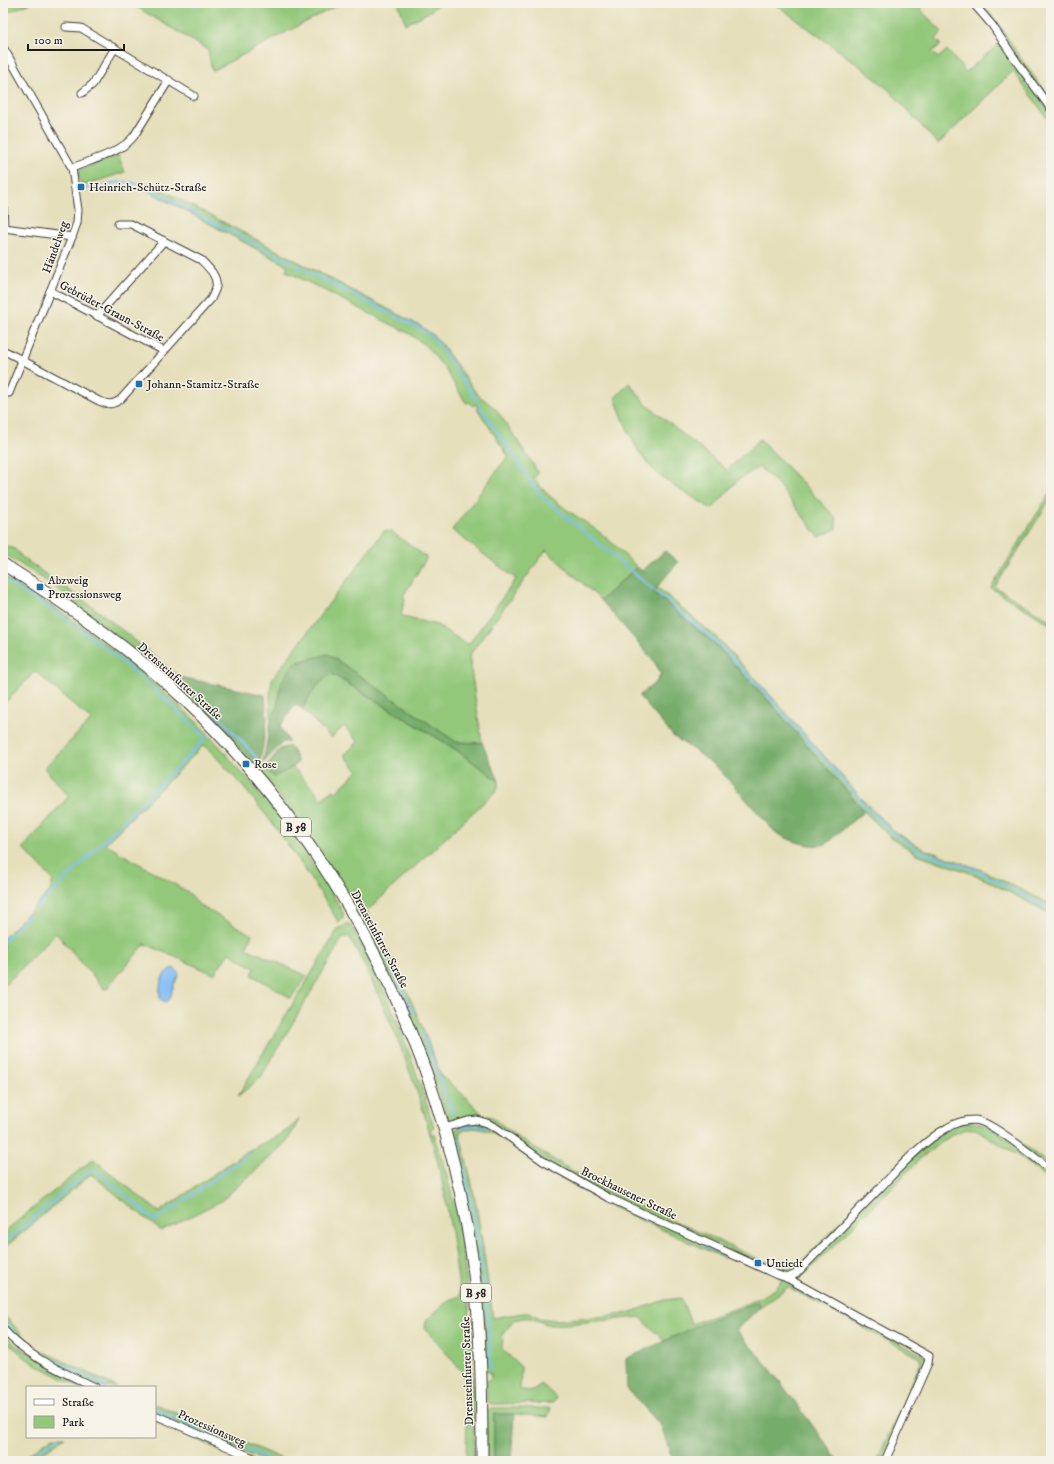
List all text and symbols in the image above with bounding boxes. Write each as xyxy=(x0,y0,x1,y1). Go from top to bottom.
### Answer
scale bar xyxy=(28,26,124,52)
text: 100 m xyxy=(34,33,63,48)
place label: Heinrich-Schütz-Straße xyxy=(89,180,206,195)
marker: Heinrich-Schütz-Straße xyxy=(76,182,86,192)
street label: Händelweg xyxy=(39,219,72,275)
street label: Gebrüder-Graun-Straße xyxy=(57,278,167,345)
place label: Johann-Stamitz-Straße xyxy=(146,377,259,392)
marker: Johann-Stamitz-Straße xyxy=(134,379,144,389)
place label: Abzweig Prozessionsweg xyxy=(48,573,121,602)
marker: Abzweig Prozessionsweg xyxy=(35,582,45,592)
street label: Drensteinfurter Straße xyxy=(134,639,225,723)
place label: Rose xyxy=(254,757,277,772)
marker: Rose xyxy=(241,759,251,769)
road number: B 58 xyxy=(281,818,311,836)
street label: Drensteinfurter Straße xyxy=(347,888,412,991)
street label: Brockhausener Straße xyxy=(578,1164,679,1223)
place label: Untiedt xyxy=(766,1256,803,1271)
marker: Untiedt xyxy=(753,1258,763,1268)
road number: B 58 xyxy=(461,1284,491,1302)
street label: Drensteinfurter Straße xyxy=(458,1316,477,1426)
legend xyxy=(26,1386,156,1438)
text: Straße xyxy=(62,1395,94,1410)
street label: Prozessionsweg xyxy=(175,1407,248,1450)
text: Park xyxy=(62,1415,84,1430)

